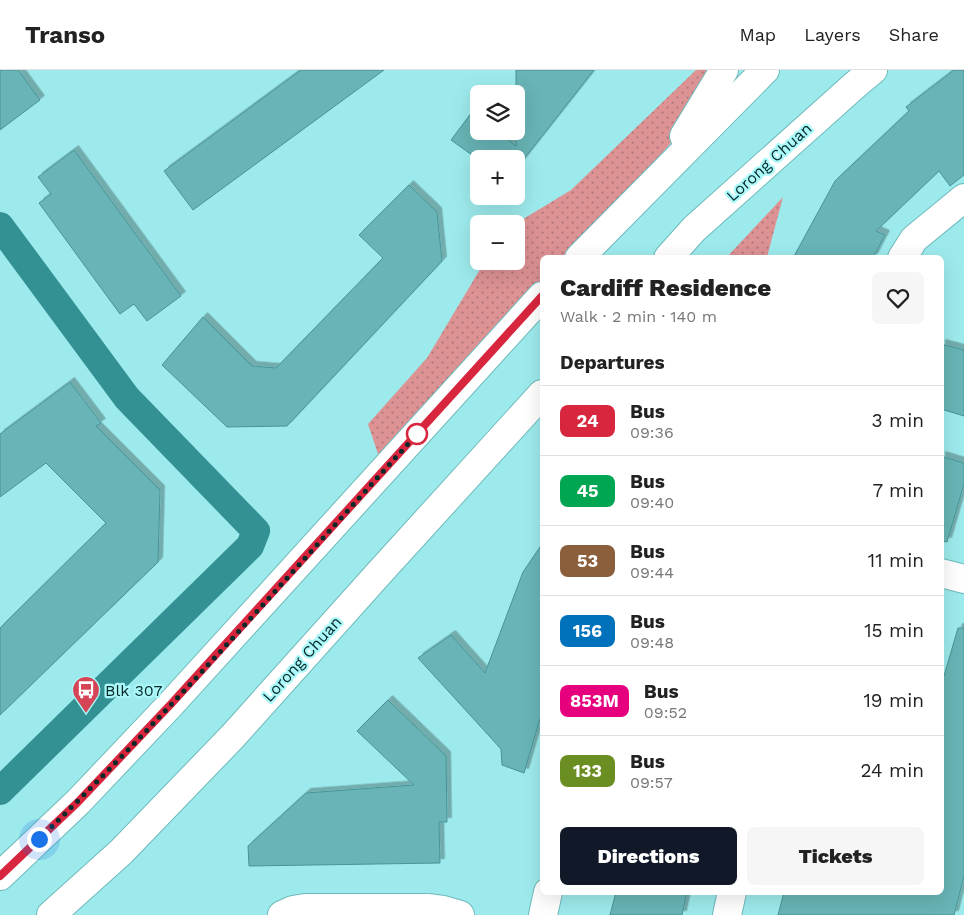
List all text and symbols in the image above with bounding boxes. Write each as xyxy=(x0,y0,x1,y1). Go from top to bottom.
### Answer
text: Transo xyxy=(25,21,105,49)
text: Map xyxy=(739,24,776,45)
text: Layers xyxy=(804,24,861,45)
text: Share xyxy=(889,24,939,45)
map controls xyxy=(470,85,525,270)
button: layers xyxy=(470,85,525,140)
street label: Lorong Chuan xyxy=(722,119,816,205)
button: + xyxy=(470,150,525,205)
button: − xyxy=(470,215,525,270)
button: heart xyxy=(872,272,924,324)
text: Cardiff Residence xyxy=(560,274,771,302)
text: Walk · 2 min · 140 m xyxy=(560,307,717,326)
text: Departures xyxy=(560,351,665,374)
text: Bus xyxy=(630,400,665,423)
text: 3 min xyxy=(872,409,924,432)
text: 24 xyxy=(576,410,599,431)
unlabelled marker xyxy=(406,423,428,445)
text: 09:36 xyxy=(630,423,674,442)
text: Bus xyxy=(630,470,665,493)
text: 7 min xyxy=(873,479,924,502)
text: 45 xyxy=(576,480,599,501)
text: 09:40 xyxy=(630,493,674,512)
text: Bus xyxy=(630,540,665,563)
text: 11 min xyxy=(868,549,924,572)
text: 53 xyxy=(577,550,598,571)
text: 09:44 xyxy=(630,563,674,582)
text: Bus xyxy=(630,610,665,633)
street label: Lorong Chuan xyxy=(259,612,345,706)
text: 15 min xyxy=(864,619,924,642)
text: 156 xyxy=(573,620,602,641)
text: 09:48 xyxy=(630,633,674,652)
bus stop icon: Blk 307 xyxy=(71,675,101,714)
text: Bus xyxy=(644,680,679,703)
place label: Blk 307 xyxy=(105,681,162,700)
text: 19 min xyxy=(863,689,924,712)
text: 853M xyxy=(570,690,619,711)
text: 09:52 xyxy=(644,703,687,722)
text: Bus xyxy=(630,750,665,773)
text: 24 min xyxy=(860,759,924,782)
text: 133 xyxy=(573,760,602,781)
text: 09:57 xyxy=(630,773,673,792)
your location xyxy=(27,827,52,852)
button: Directions xyxy=(560,827,737,885)
button: Tickets xyxy=(747,827,924,885)

